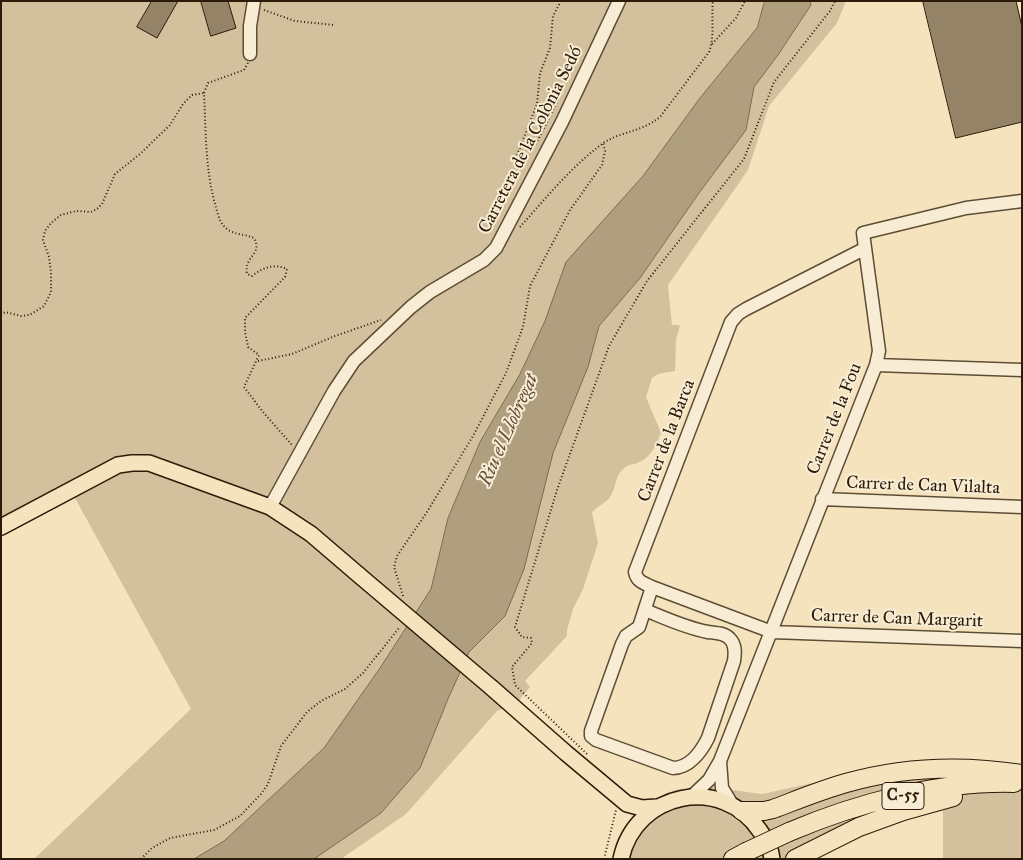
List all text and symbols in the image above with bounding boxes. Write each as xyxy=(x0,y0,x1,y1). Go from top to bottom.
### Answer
street label: Carretera de la Colònia Sedó xyxy=(474,43,588,237)
street label: Carrer de la Fou xyxy=(803,360,867,478)
water label: Riu el Llobregat xyxy=(474,371,544,489)
street label: Carrer de la Barca xyxy=(634,377,700,505)
street label: Carrer de Can Vilalta xyxy=(846,473,1000,499)
street label: Carrer de Can Margarit xyxy=(811,605,983,633)
road number: C-55 xyxy=(882,782,924,809)

